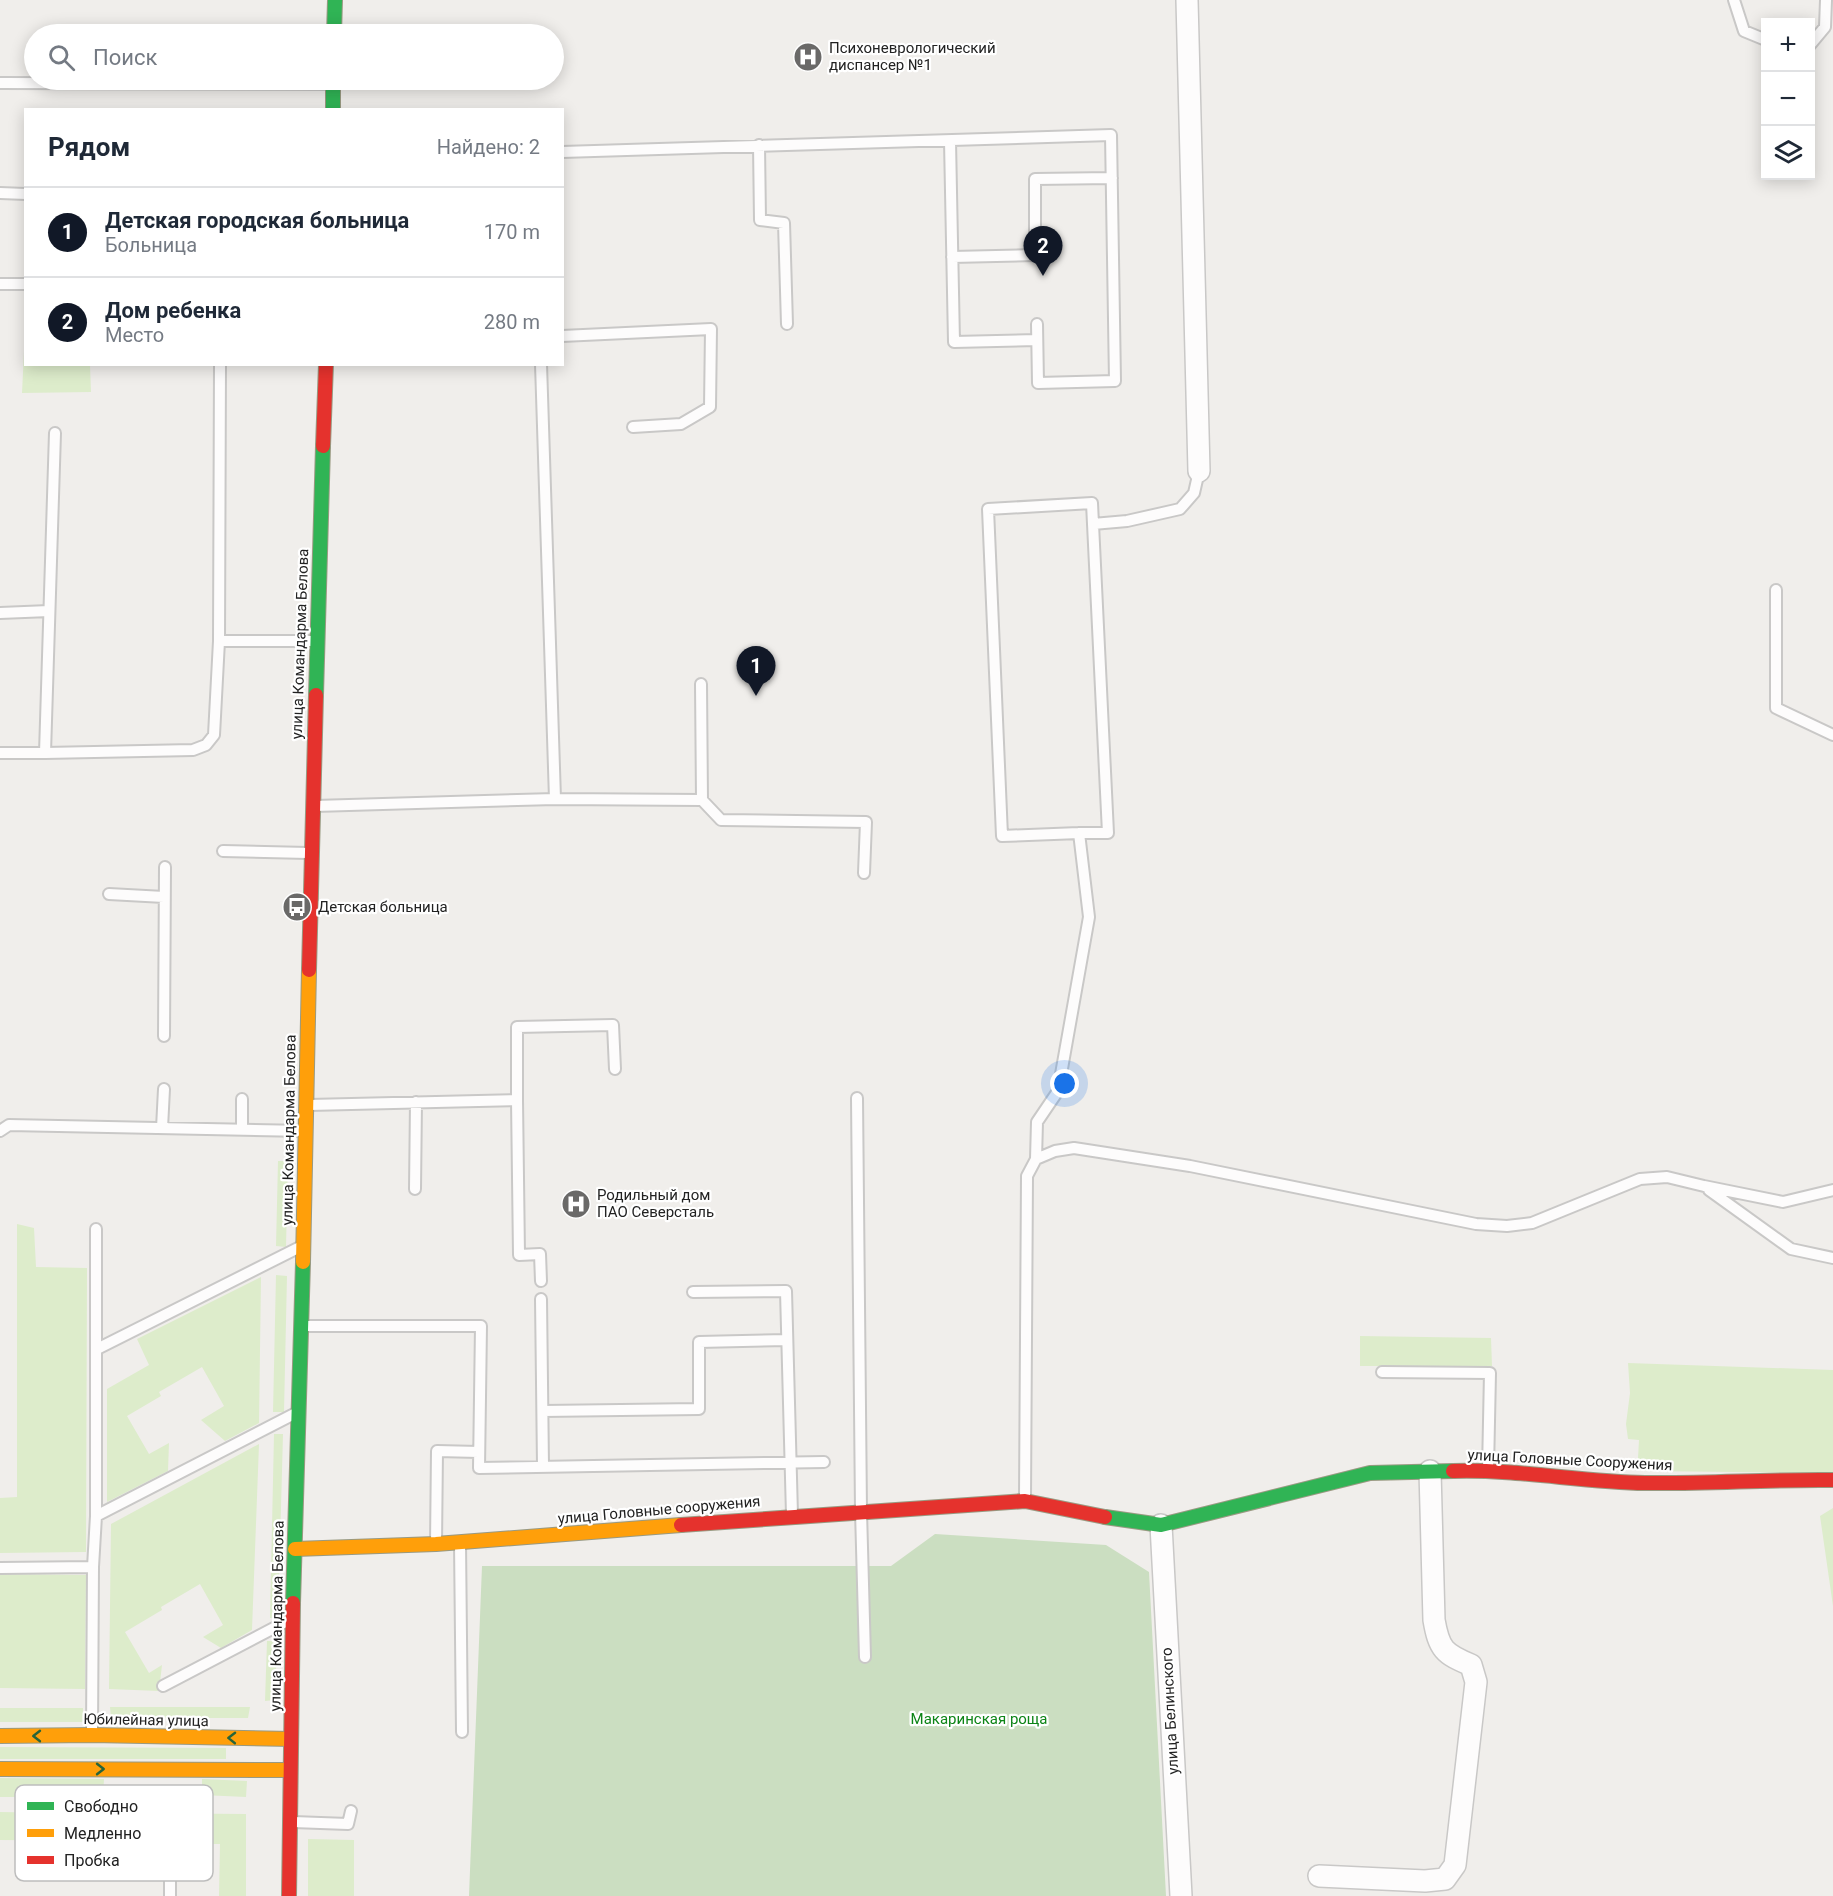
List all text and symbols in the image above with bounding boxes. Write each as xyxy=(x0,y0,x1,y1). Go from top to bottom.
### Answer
map controls xyxy=(1761,18,1815,180)
button: + xyxy=(1761,18,1815,72)
search box xyxy=(24,24,564,90)
place label: Психоневрологический диспансер №1 xyxy=(829,39,996,74)
icon: search xyxy=(45,41,78,74)
hospital icon: Психоневрологический диспансер №1 xyxy=(792,41,824,73)
text: Поиск xyxy=(93,45,157,70)
button: − xyxy=(1761,72,1815,126)
button: layers xyxy=(1761,126,1815,180)
text: Рядом xyxy=(48,132,130,162)
text: Найдено: 2 xyxy=(437,135,540,159)
text: Детская городская больница xyxy=(105,208,409,233)
text: 1 xyxy=(62,220,73,244)
text: 170 m xyxy=(484,220,540,244)
pin: 2 xyxy=(1024,226,1062,276)
text: Больница xyxy=(105,233,197,257)
text: Дом ребенка xyxy=(105,298,241,323)
text: 2 xyxy=(62,310,73,334)
text: 280 m xyxy=(484,310,540,334)
text: Место xyxy=(105,323,164,347)
street label: улица Командарма Белова xyxy=(288,548,312,740)
pin: 1 xyxy=(736,646,776,696)
bus stop icon: Детская больница xyxy=(281,891,313,923)
place label: Детская больница xyxy=(318,898,448,916)
street label: улица Командарма Белова xyxy=(278,1034,300,1226)
your location xyxy=(1050,1069,1079,1098)
place label: Родильный дом ПАО Северсталь xyxy=(597,1186,714,1221)
hospital icon: Родильный дом ПАО Северсталь xyxy=(560,1188,592,1220)
street label: улица Головные Сооружения xyxy=(1467,1446,1673,1474)
street label: улица Головные сооружения xyxy=(557,1492,761,1528)
street label: улица Командарма Белова xyxy=(266,1520,288,1712)
street label: улица Белинского xyxy=(1158,1647,1182,1775)
street label: Юбилейная улица xyxy=(83,1710,209,1730)
park label: Макаринская роща xyxy=(911,1710,1047,1728)
one-way arrow xyxy=(33,1730,42,1742)
one-way arrow xyxy=(228,1732,237,1744)
one-way arrow xyxy=(96,1763,105,1775)
legend xyxy=(15,1785,213,1881)
text: Свободно xyxy=(64,1797,138,1816)
text: Медленно xyxy=(64,1824,141,1843)
text: Пробка xyxy=(64,1851,120,1870)

